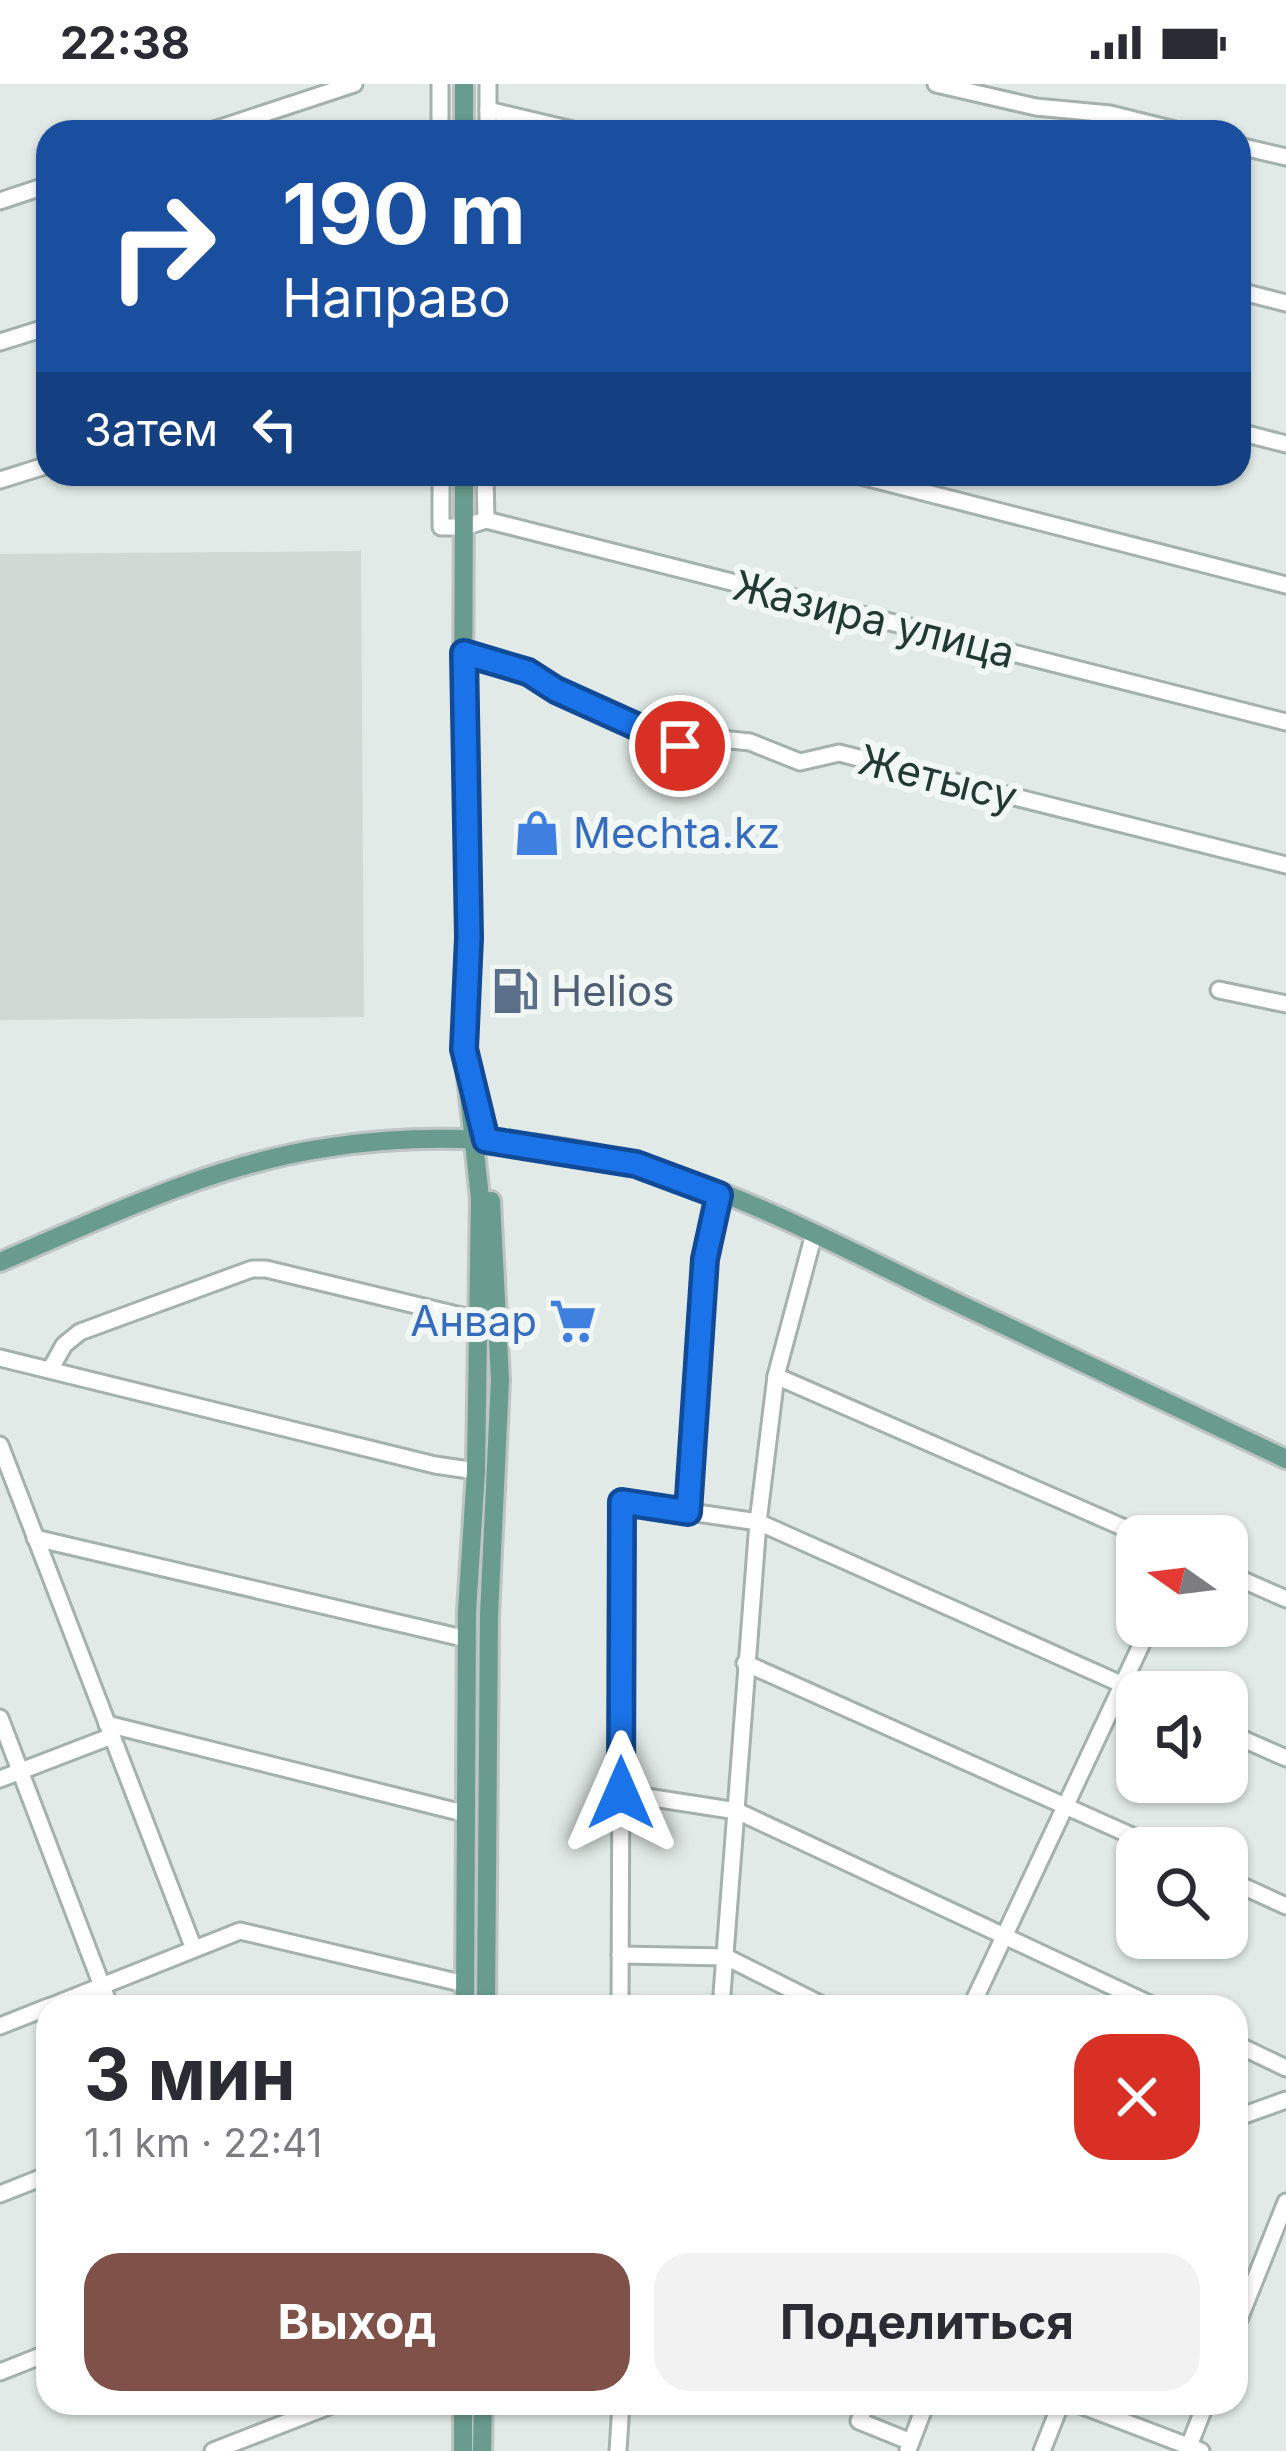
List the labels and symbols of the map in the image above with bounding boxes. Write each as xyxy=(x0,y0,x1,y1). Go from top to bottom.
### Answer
street label: Жазира улица xyxy=(728,559,1020,678)
pin xyxy=(629,695,731,797)
street label: Жетысу xyxy=(854,733,1023,822)
place label: Mechta.kz xyxy=(573,807,780,858)
shop icon: Mechta.kz xyxy=(512,808,562,858)
place label: Helios xyxy=(551,965,674,1016)
fuel station icon: Helios xyxy=(490,966,540,1016)
place label: Анвар xyxy=(410,1295,537,1346)
supermarket icon: Анвар xyxy=(548,1296,598,1346)
north arrow xyxy=(1116,1515,1248,1647)
position arrow xyxy=(558,1730,684,1856)

